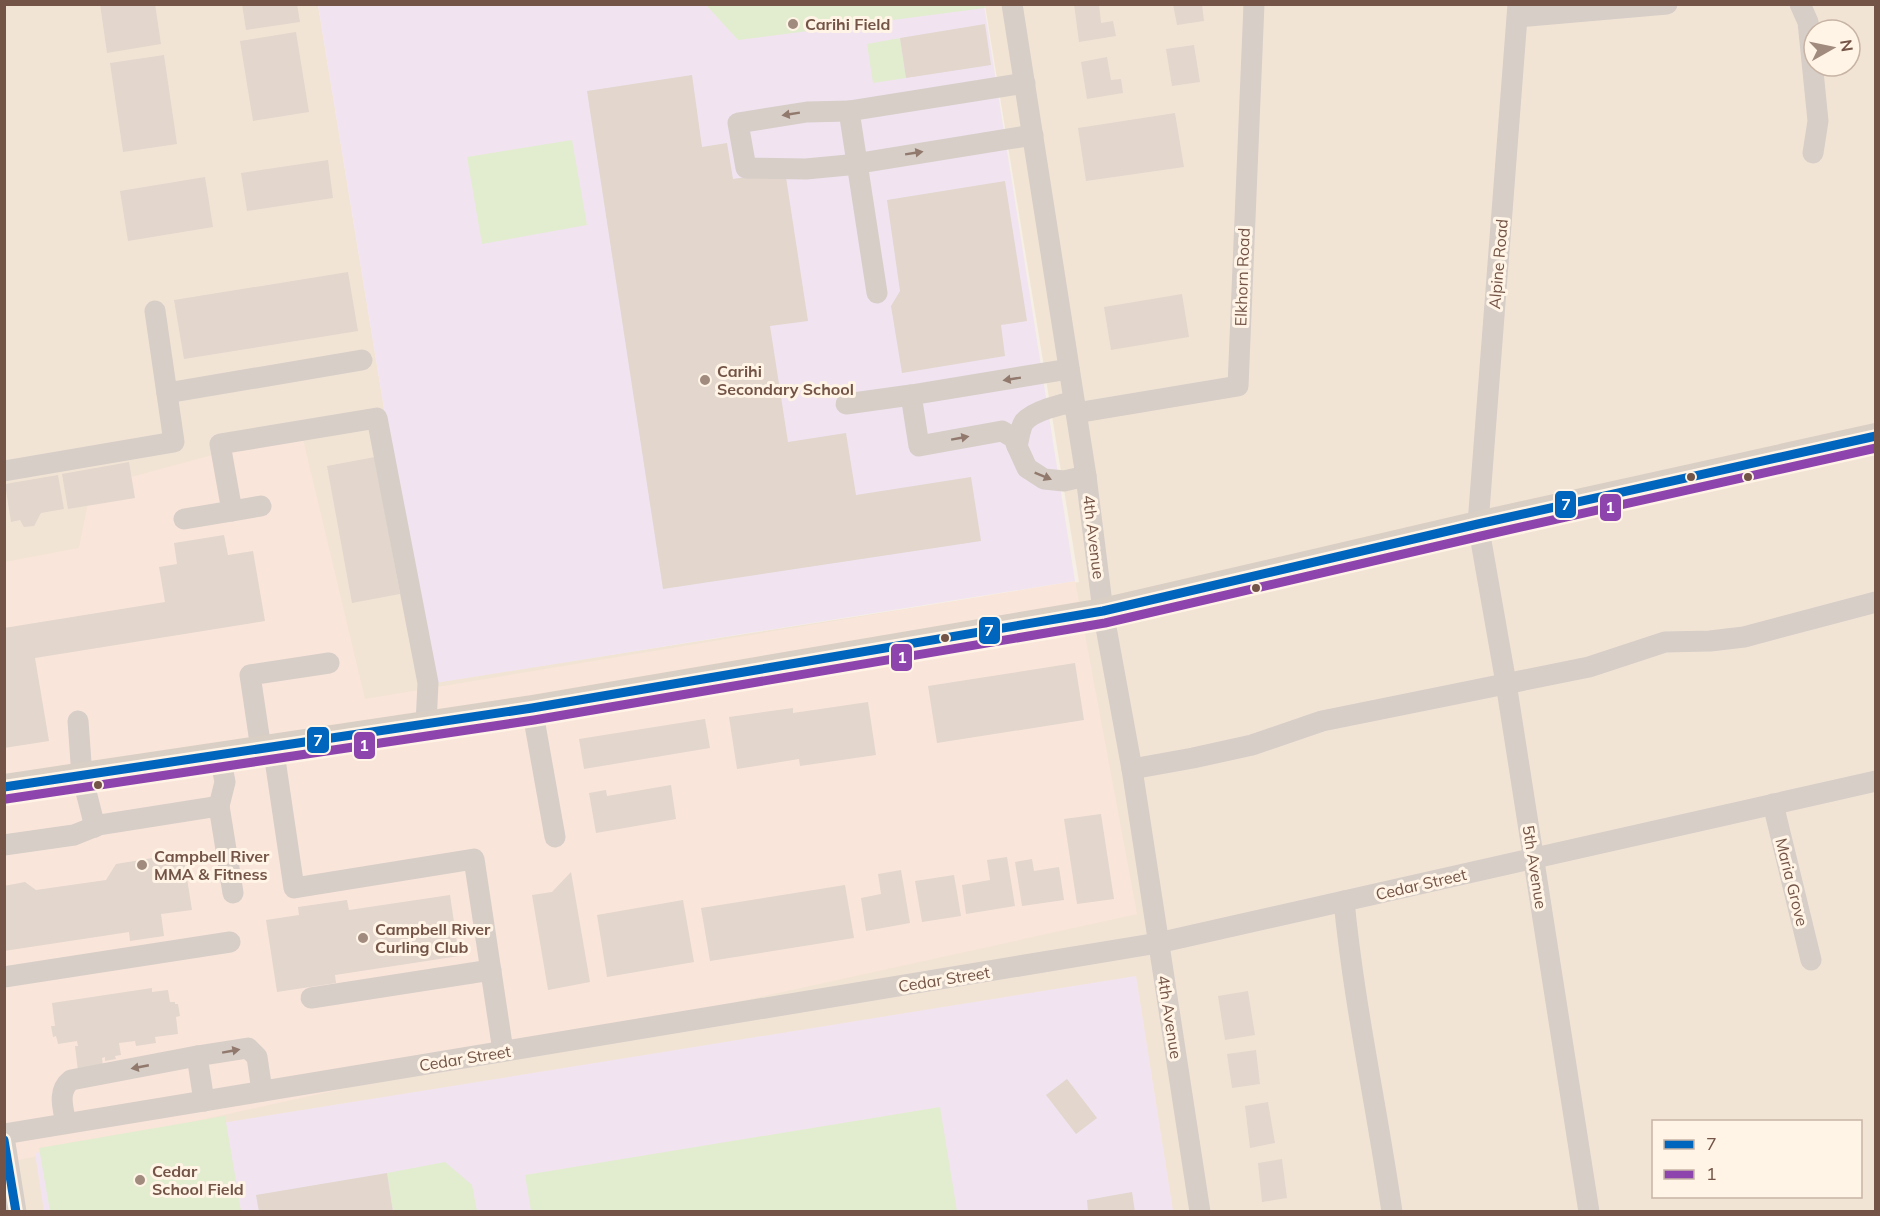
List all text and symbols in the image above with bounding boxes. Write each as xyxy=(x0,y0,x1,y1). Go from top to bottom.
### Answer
place label: Carihi Field xyxy=(805,14,890,34)
marker: Carihi Field xyxy=(786,17,800,31)
north arrow xyxy=(1802,18,1862,78)
text: N xyxy=(1836,38,1858,53)
one-way arrow xyxy=(781,110,800,119)
one-way arrow xyxy=(905,149,924,158)
street label: Alpine Road xyxy=(1484,218,1512,310)
street label: Elkhorn Road xyxy=(1230,227,1254,327)
place label: Carihi Secondary School xyxy=(717,361,854,399)
marker: Carihi Secondary School xyxy=(698,373,712,387)
one-way arrow xyxy=(1002,374,1021,383)
one-way arrow xyxy=(951,434,970,443)
one-way arrow xyxy=(1034,471,1052,481)
unlabelled marker xyxy=(1685,471,1697,483)
unlabelled marker xyxy=(1742,471,1754,483)
line badge: 7 xyxy=(1554,490,1577,519)
line badge: 1 xyxy=(1599,493,1622,522)
street label: 4th Avenue xyxy=(1079,494,1109,580)
text: 7 xyxy=(1561,494,1571,514)
text: 1 xyxy=(1605,497,1615,517)
unlabelled marker xyxy=(1250,582,1262,594)
line badge: 7 xyxy=(978,616,1001,645)
text: 7 xyxy=(984,620,994,640)
unlabelled marker xyxy=(939,632,951,644)
line badge: 1 xyxy=(890,643,913,672)
text: 1 xyxy=(897,647,907,667)
line badge: 7 xyxy=(306,726,330,754)
text: 7 xyxy=(313,730,323,750)
line badge: 1 xyxy=(353,731,376,760)
text: 1 xyxy=(359,735,369,755)
unlabelled marker xyxy=(92,779,104,791)
street label: 5th Avenue xyxy=(1519,824,1551,910)
street label: Maria Grove xyxy=(1771,836,1813,928)
place label: Campbell River MMA & Fitness xyxy=(154,846,270,884)
marker: Campbell River MMA & Fitness xyxy=(135,858,149,872)
street label: Cedar Street xyxy=(1374,864,1469,904)
place label: Campbell River Curling Club xyxy=(375,919,491,957)
marker: Campbell River Curling Club xyxy=(356,931,370,945)
street label: Cedar Street xyxy=(897,962,992,996)
street label: 4th Avenue xyxy=(1154,974,1186,1060)
street label: Cedar Street xyxy=(418,1041,513,1075)
one-way arrow xyxy=(221,1046,240,1055)
one-way arrow xyxy=(130,1063,149,1072)
legend xyxy=(1652,1120,1862,1198)
text: 7 xyxy=(1706,1132,1717,1155)
place label: Cedar School Field xyxy=(152,1161,244,1199)
text: 1 xyxy=(1706,1162,1717,1185)
marker: Cedar School Field xyxy=(133,1173,147,1187)

